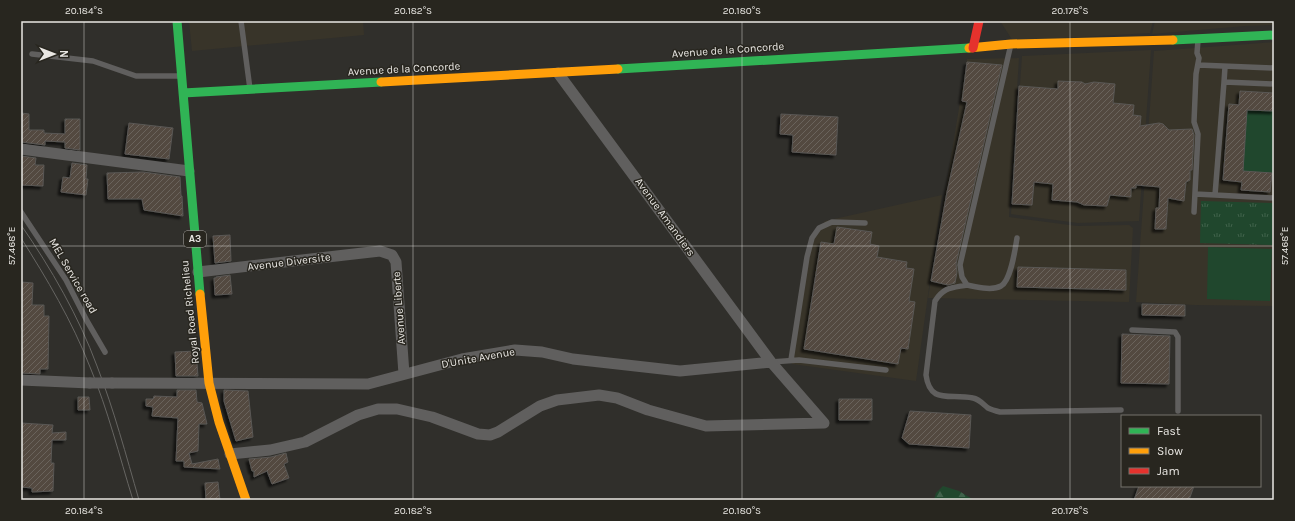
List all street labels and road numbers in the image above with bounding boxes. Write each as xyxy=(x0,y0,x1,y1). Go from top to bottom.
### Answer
street label: Avenue de la Concorde xyxy=(671,40,785,60)
street label: Avenue de la Concorde xyxy=(347,60,461,78)
street label: Avenue Amandiers xyxy=(632,175,698,259)
road number: A3 xyxy=(184,231,206,247)
street label: MEL Service road xyxy=(46,236,100,316)
street label: Avenue Diversite xyxy=(247,250,331,274)
street label: Royal Road Richelieu xyxy=(178,260,202,364)
street label: Avenue Liberte xyxy=(390,271,408,345)
street label: D'Unite Avenue xyxy=(440,345,516,371)

